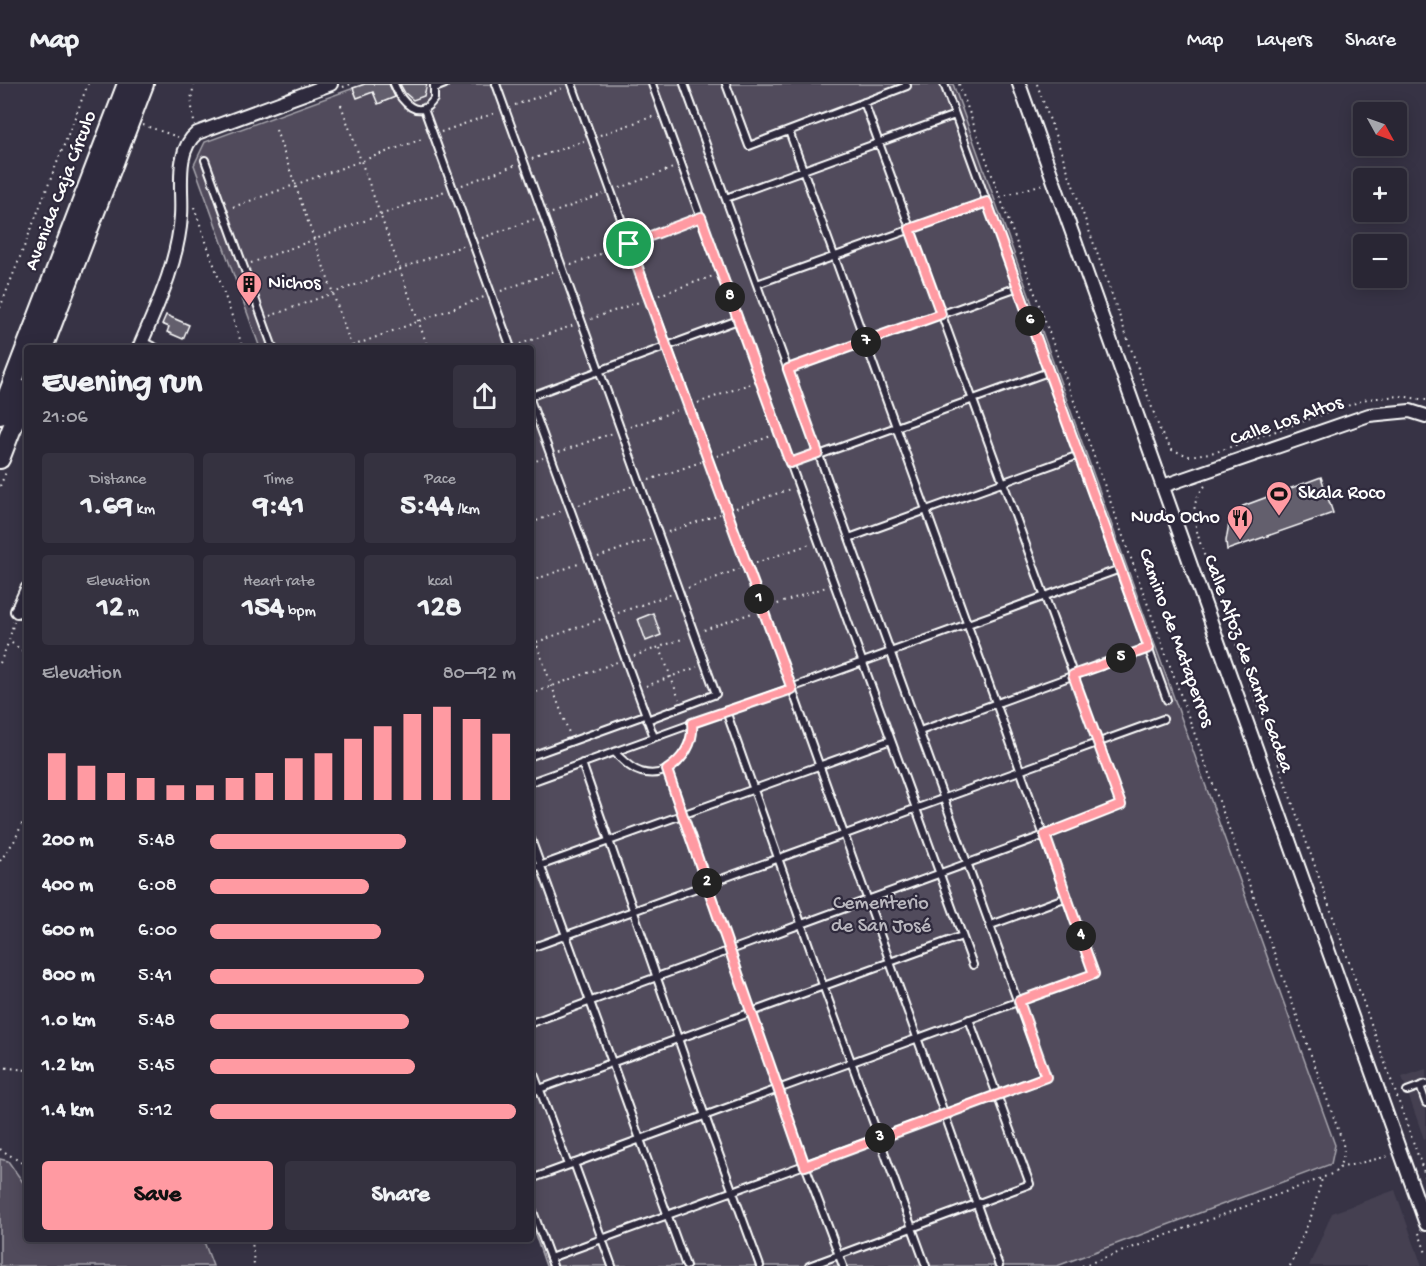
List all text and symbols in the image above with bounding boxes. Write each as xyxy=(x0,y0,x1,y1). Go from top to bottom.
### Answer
text: Map xyxy=(30,25,79,58)
text: Map xyxy=(1187,29,1223,54)
text: Layers xyxy=(1256,29,1312,54)
text: Share xyxy=(1345,29,1396,54)
north arrow xyxy=(1353,102,1407,156)
map controls xyxy=(1353,102,1407,288)
street label: Avenida Caja Círculo xyxy=(21,108,103,274)
button: + xyxy=(1353,168,1407,222)
pin xyxy=(603,218,654,269)
icon: arrive xyxy=(612,227,645,260)
button: − xyxy=(1353,234,1407,288)
building icon: Nichos xyxy=(234,269,264,307)
place label: Nichos xyxy=(268,273,321,296)
pin: 8 xyxy=(715,282,745,312)
text: 8 xyxy=(726,287,734,306)
pin: 6 xyxy=(1015,306,1045,336)
text: 6 xyxy=(1026,311,1034,330)
pin: 7 xyxy=(851,327,881,357)
text: 7 xyxy=(862,332,870,351)
text: Evening run xyxy=(42,365,202,403)
button: share xyxy=(453,365,516,428)
street label: Calle Los Altos xyxy=(1228,392,1347,452)
text: 21:06 xyxy=(42,407,88,430)
text: Distance xyxy=(90,471,146,490)
text: Time xyxy=(264,471,294,490)
text: Pace xyxy=(424,471,456,490)
sports icon: Skala Roco xyxy=(1264,479,1294,517)
place label: Skala Roco xyxy=(1298,483,1386,506)
text: 1.69 xyxy=(81,490,133,525)
text: 9:41 xyxy=(254,490,304,525)
text: 5:44 xyxy=(400,490,454,525)
text: km xyxy=(133,501,155,520)
text: /km xyxy=(454,501,480,520)
restaurant icon: Nudo Ocho xyxy=(1225,503,1255,541)
place label: Nudo Ocho xyxy=(1131,507,1220,530)
street label: Camino de Mataperros xyxy=(1132,546,1218,731)
street label: Calle Alfoz de Santa Gadea xyxy=(1197,552,1297,777)
text: Elevation xyxy=(86,573,150,592)
text: Heart rate xyxy=(243,573,315,592)
text: kcal xyxy=(428,573,452,592)
pin: 1 xyxy=(744,584,774,614)
text: 1 xyxy=(756,589,762,608)
text: 12 xyxy=(97,592,124,627)
text: 154 xyxy=(242,592,284,627)
text: 128 xyxy=(418,592,462,627)
text: m xyxy=(124,603,139,622)
text: bpm xyxy=(284,603,316,622)
pin: 5 xyxy=(1106,643,1136,673)
text: 5 xyxy=(1117,648,1125,667)
text: Elevation xyxy=(42,663,122,686)
text: 80–92 m xyxy=(443,663,516,686)
text: 200 m xyxy=(42,830,93,853)
text: 5:48 xyxy=(138,830,175,853)
pin: 2 xyxy=(692,868,722,898)
text: 2 xyxy=(703,873,711,892)
text: 400 m xyxy=(42,875,93,898)
text: 6:08 xyxy=(138,875,177,898)
park label: Cementerio de San José xyxy=(831,893,932,939)
text: 600 m xyxy=(42,920,94,943)
text: 6:00 xyxy=(138,920,177,943)
pin: 4 xyxy=(1066,921,1096,951)
text: 4 xyxy=(1077,926,1085,945)
text: 800 m xyxy=(42,965,95,988)
text: 5:41 xyxy=(138,965,172,988)
text: 1.0 km xyxy=(42,1010,96,1033)
text: 5:48 xyxy=(138,1010,175,1033)
text: 1.2 km xyxy=(42,1055,94,1078)
text: 5:45 xyxy=(138,1055,175,1078)
text: 1.4 km xyxy=(42,1100,94,1123)
text: 5:12 xyxy=(138,1100,173,1123)
pin: 3 xyxy=(865,1123,895,1153)
text: 3 xyxy=(876,1128,884,1147)
button: Save xyxy=(42,1161,273,1230)
button: Share xyxy=(285,1161,516,1230)

